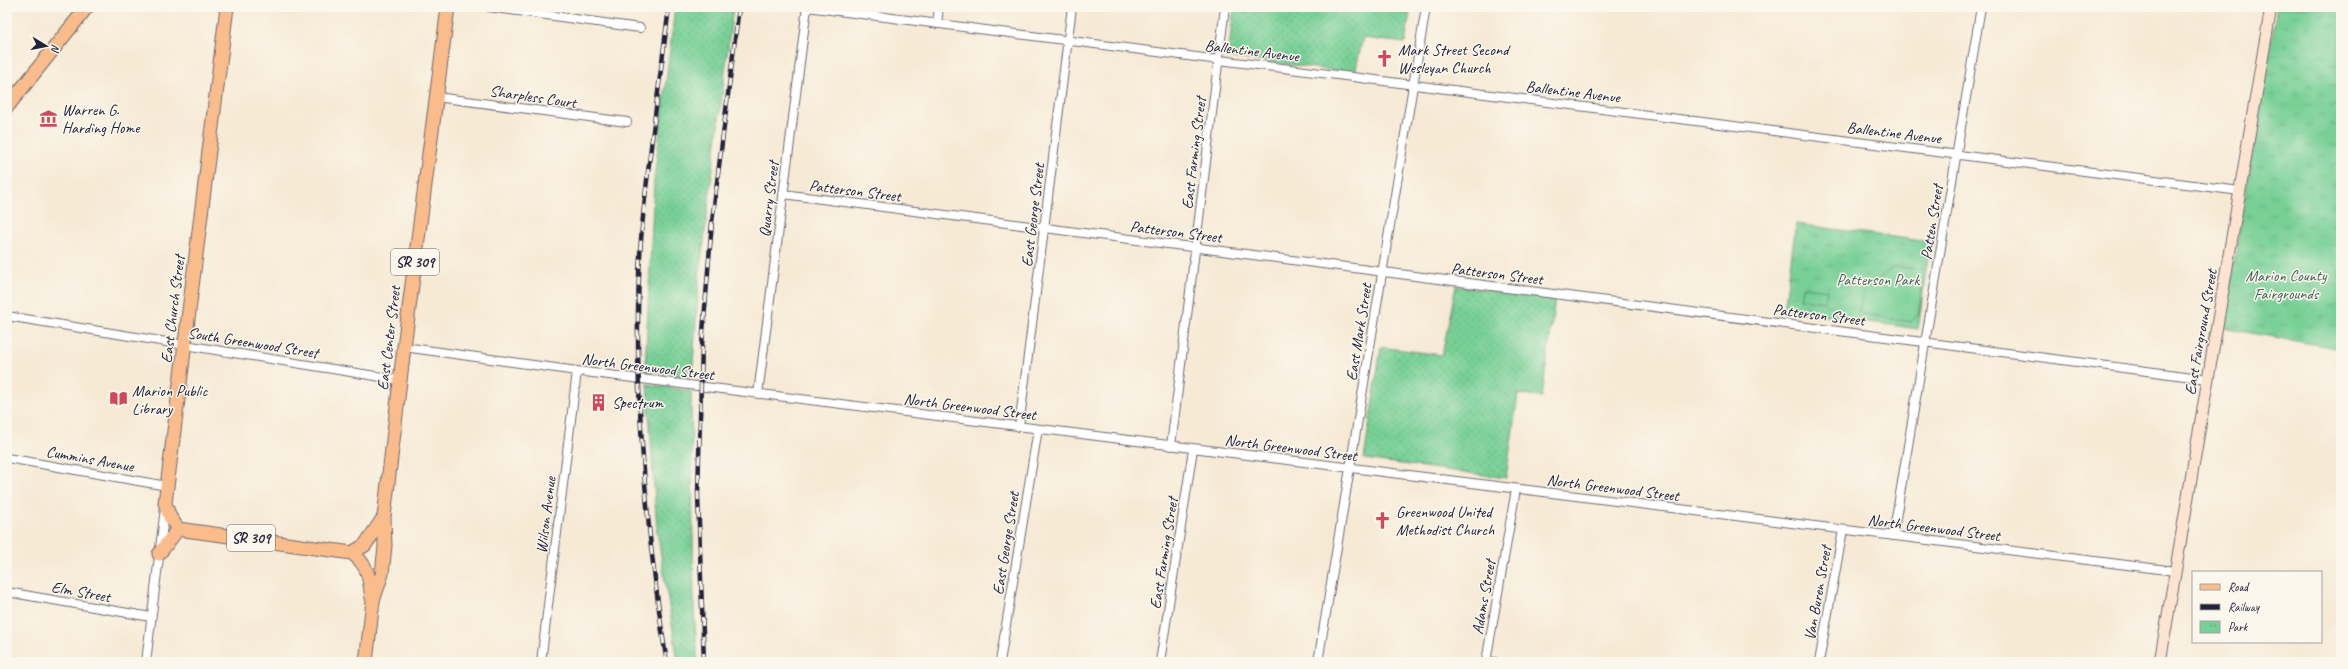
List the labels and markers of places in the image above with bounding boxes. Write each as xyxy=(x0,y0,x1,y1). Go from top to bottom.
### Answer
place label: Mark Street Second Wesleyan Church xyxy=(1398,40,1511,78)
church icon: Mark Street Second Wesleyan Church xyxy=(1375,48,1395,68)
place label: Warren G. Harding Home xyxy=(62,100,141,138)
museum icon: Warren G. Harding Home xyxy=(39,108,59,128)
place label: Marion Public Library xyxy=(132,381,209,419)
library icon: Marion Public Library xyxy=(109,389,129,409)
building icon: Spectrum xyxy=(589,392,609,412)
place label: Spectrum xyxy=(612,393,665,413)
place label: Greenwood United Methodist Church xyxy=(1396,502,1495,540)
church icon: Greenwood United Methodist Church xyxy=(1373,510,1393,530)

